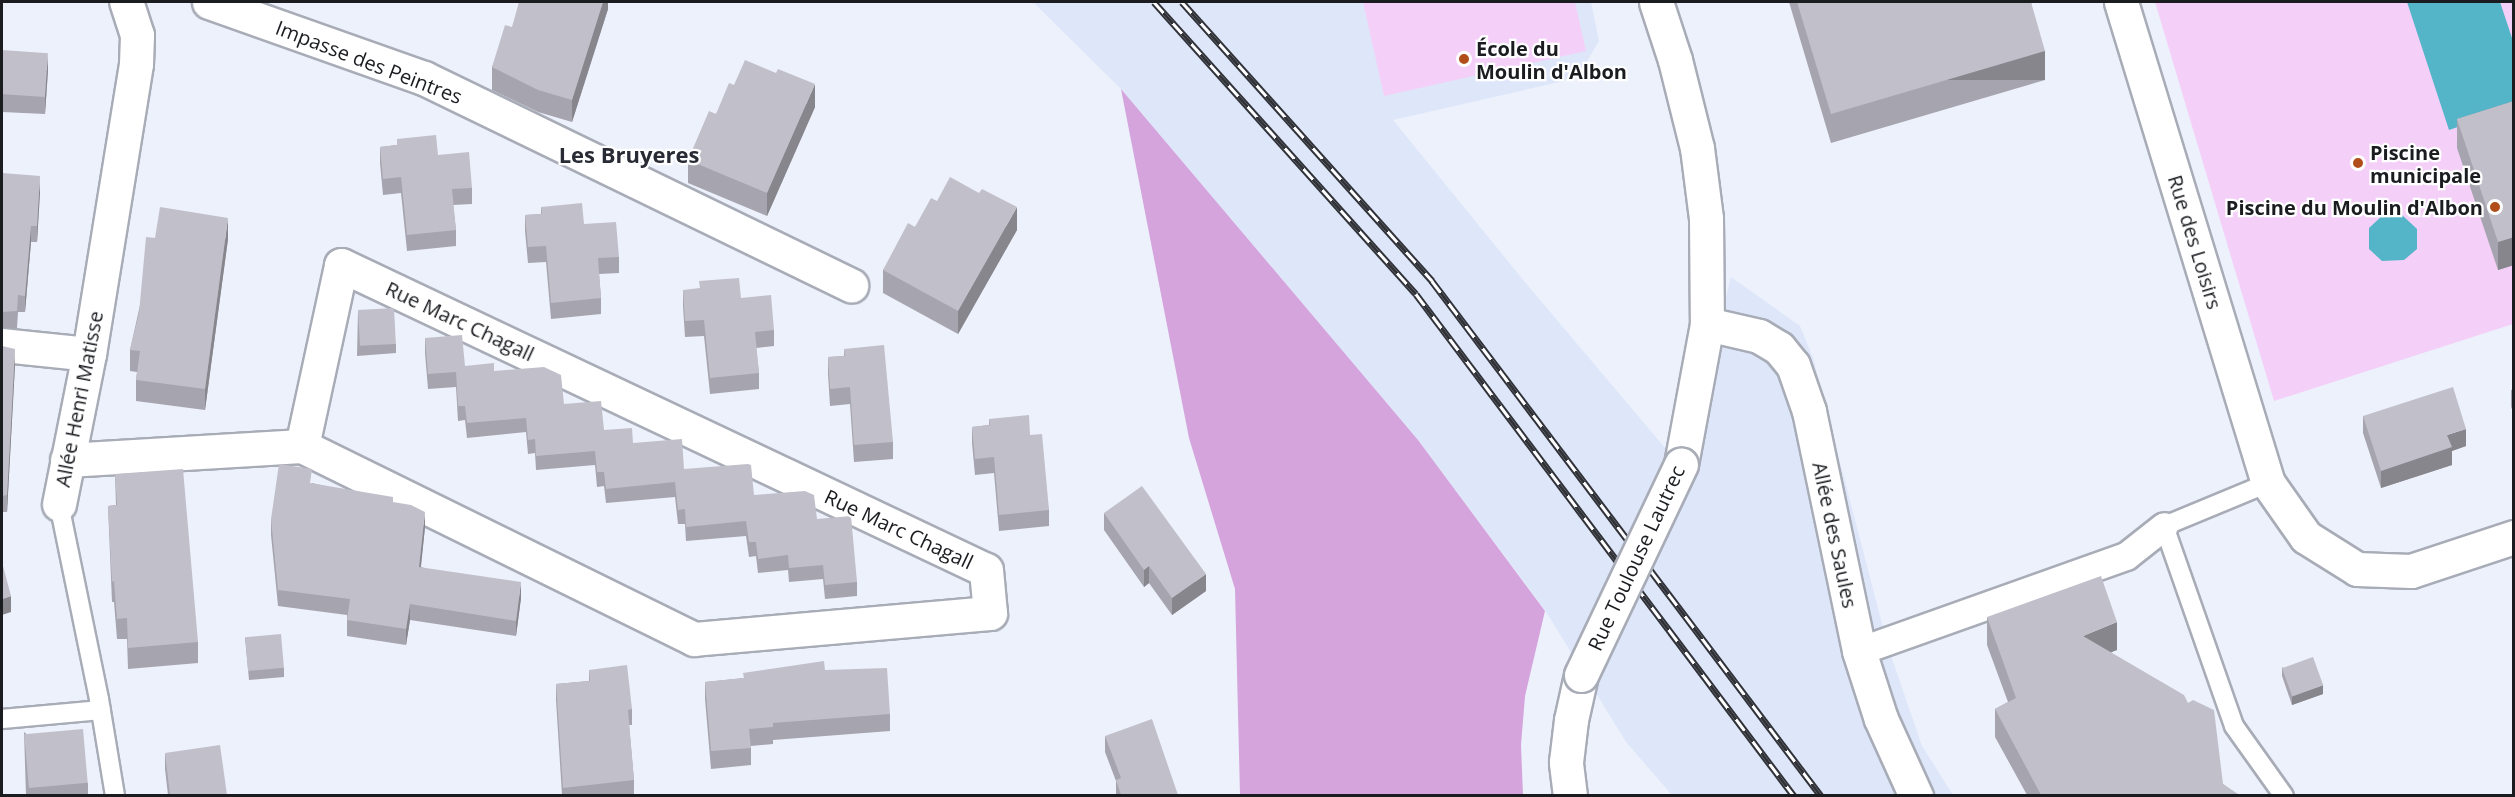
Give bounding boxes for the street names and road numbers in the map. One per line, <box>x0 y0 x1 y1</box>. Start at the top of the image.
street label: Impasse des Peintres <box>272 15 466 109</box>
street label: Rue des Loisirs <box>2163 172 2227 312</box>
street label: Rue Marc Chagall <box>382 276 538 366</box>
street label: Allée Henri Matisse <box>50 309 108 489</box>
street label: Allée des Saules <box>1808 460 1862 610</box>
street label: Rue Toulouse Lautrec <box>1583 462 1689 654</box>
street label: Rue Marc Chagall <box>821 484 977 574</box>

